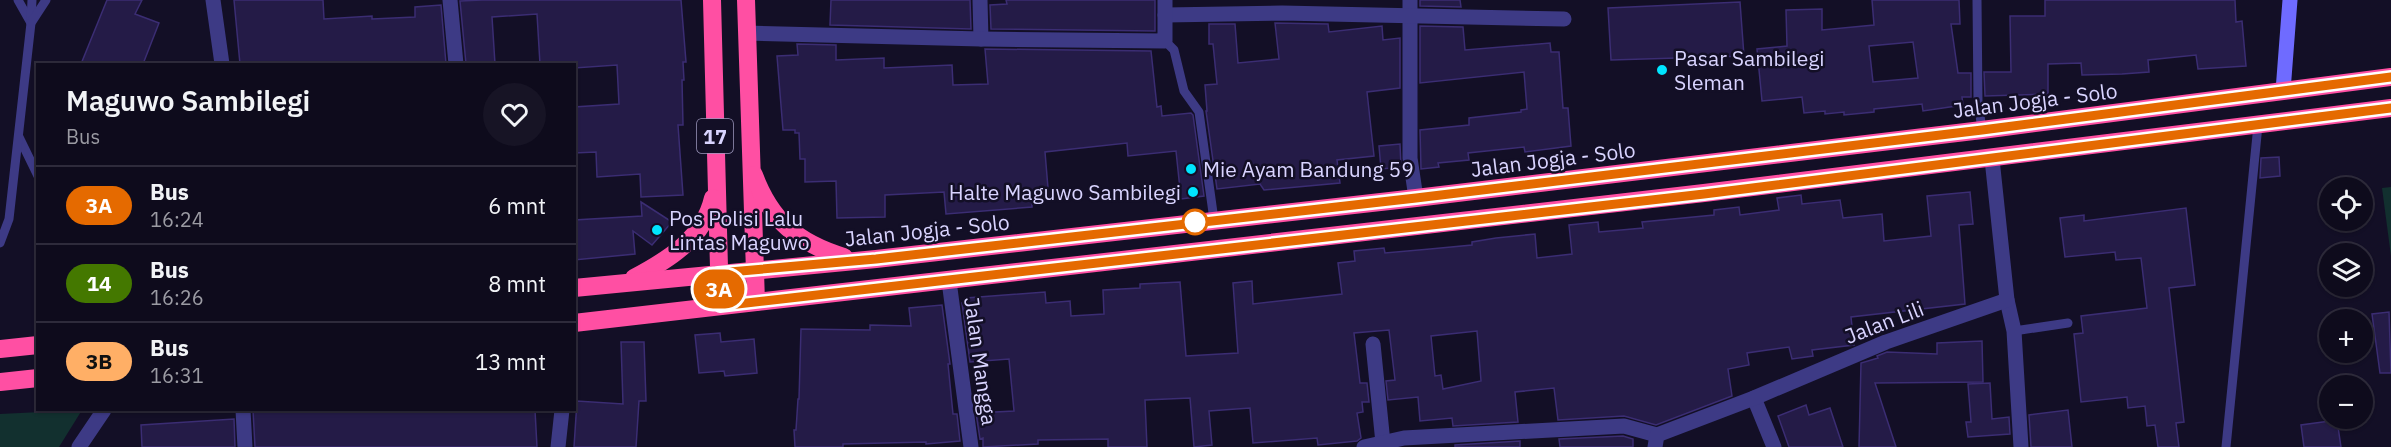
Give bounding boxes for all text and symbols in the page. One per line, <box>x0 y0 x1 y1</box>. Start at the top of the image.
place label: Pasar Sambilegi Sleman <box>1674 44 1825 96</box>
marker: Pasar Sambilegi Sleman <box>1655 63 1669 77</box>
street label: Jalan Jogja - Solo <box>1951 76 2119 124</box>
text: Maguwo Sambilegi <box>66 82 310 119</box>
button: heart <box>483 83 546 146</box>
road number: 17 <box>697 119 733 153</box>
text: Bus <box>66 123 100 150</box>
street label: Jalan Jogja - Solo <box>1469 135 1637 183</box>
place label: Mie Ayam Bandung 59 <box>1203 155 1414 183</box>
marker: Mie Ayam Bandung 59 <box>1184 162 1198 176</box>
text: Bus <box>150 177 189 206</box>
map controls <box>2319 177 2373 429</box>
button: locate <box>2319 177 2373 231</box>
place label: Halte Maguwo Sambilegi <box>949 178 1181 206</box>
marker: Halte Maguwo Sambilegi <box>1186 185 1200 199</box>
text: 3A <box>86 191 113 219</box>
text: 6 mnt <box>488 191 546 220</box>
place label: Pos Polisi Lalu Lintas Maguwo <box>669 204 809 256</box>
text: 16:24 <box>150 206 204 233</box>
street label: Jalan Jogja - Solo <box>843 207 1011 253</box>
unlabelled marker <box>1182 209 1208 235</box>
marker: Pos Polisi Lalu Lintas Maguwo <box>650 223 664 237</box>
button: layers <box>2319 243 2373 297</box>
text: Bus <box>150 255 189 284</box>
text: 14 <box>86 269 112 297</box>
text: 8 mnt <box>488 269 546 298</box>
line badge: 3A <box>692 270 746 308</box>
text: 3A <box>706 275 733 303</box>
text: 16:26 <box>150 284 204 311</box>
street label: Jalan Lili <box>1840 294 1928 350</box>
street label: Jalan Mangga <box>958 295 1004 427</box>
button: + <box>2319 309 2373 363</box>
text: Bus <box>150 333 189 362</box>
text: 3B <box>86 347 112 375</box>
text: 13 mnt <box>475 347 546 376</box>
text: 16:31 <box>150 362 204 389</box>
button: − <box>2319 375 2373 429</box>

